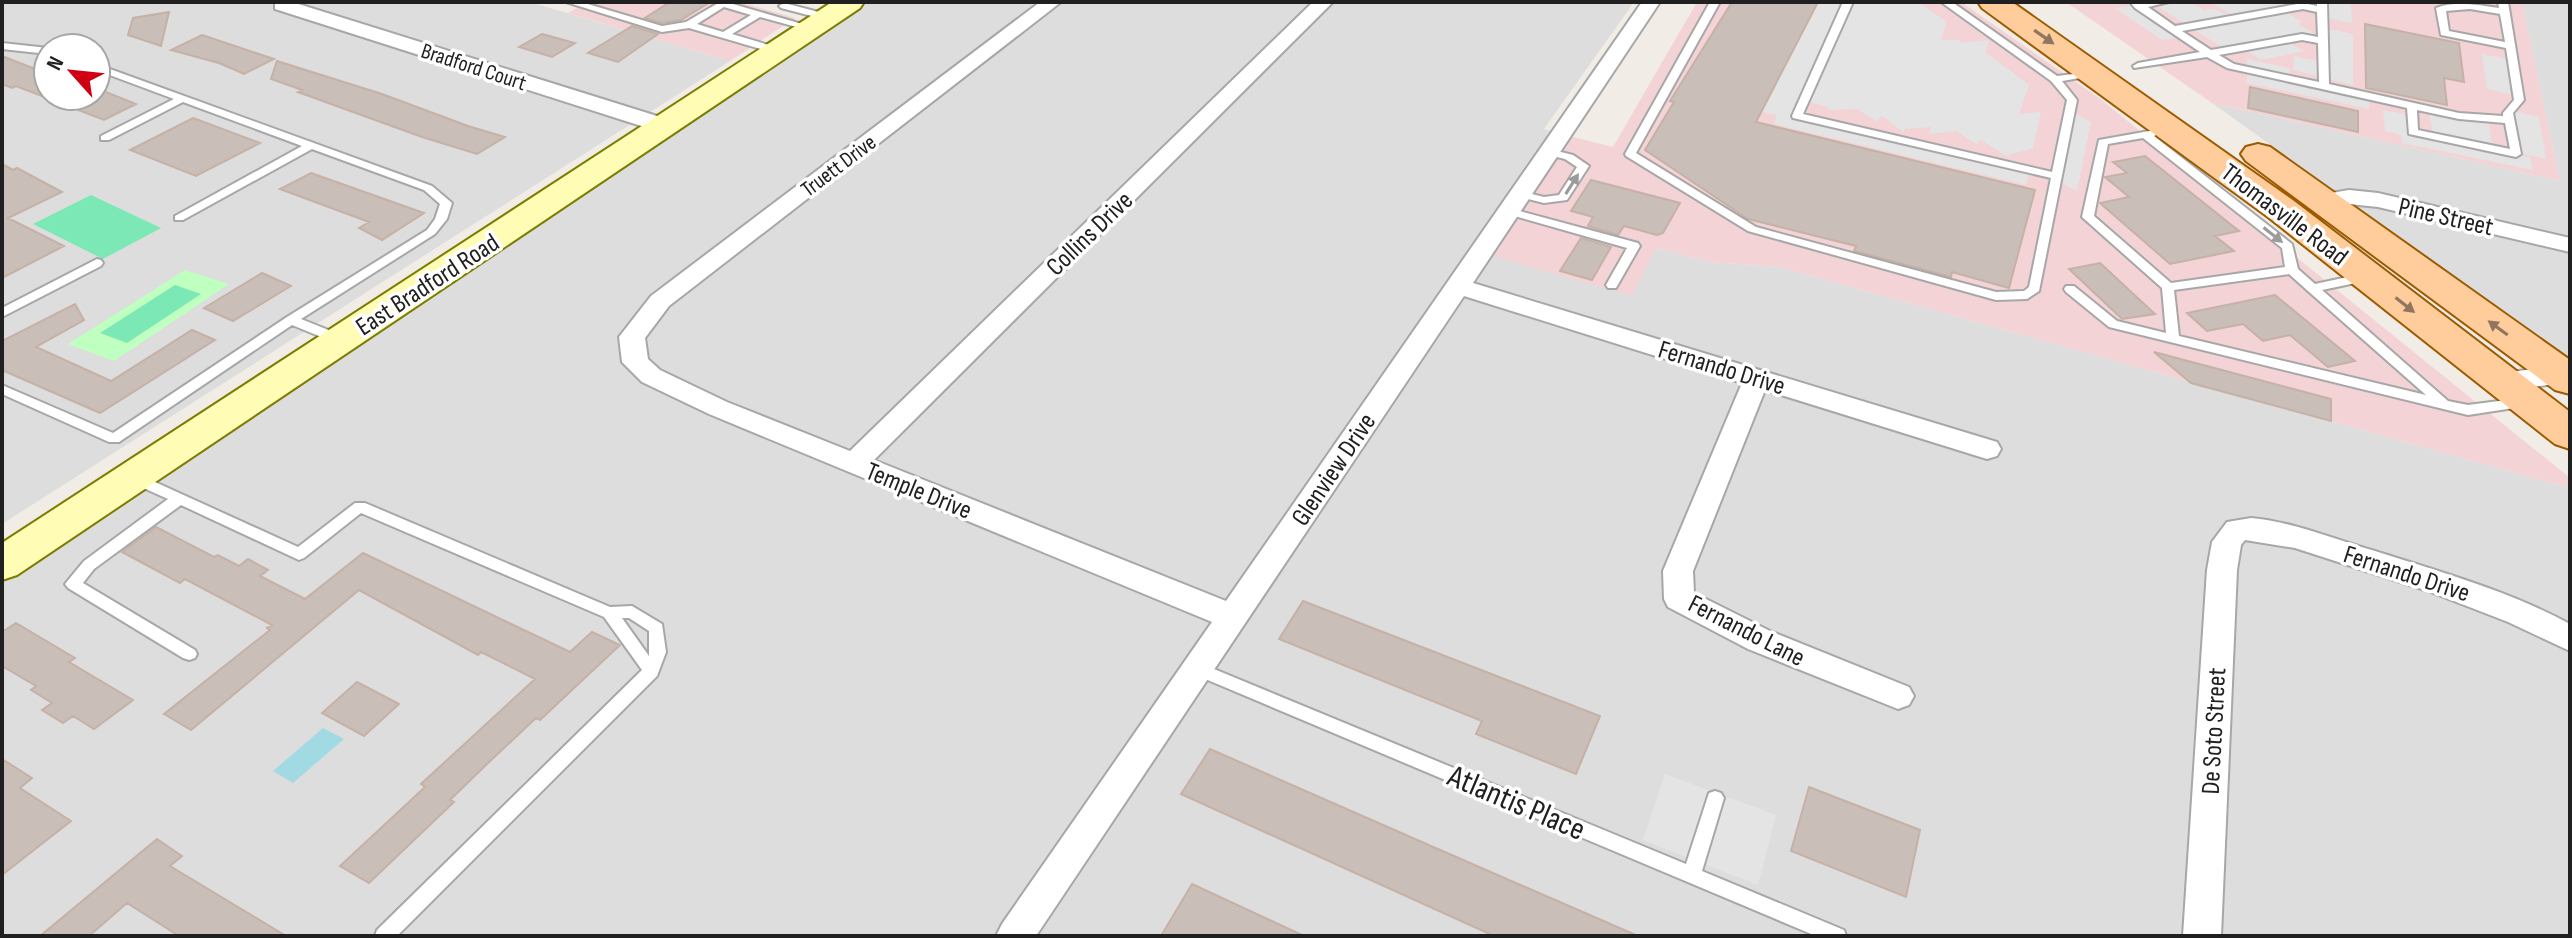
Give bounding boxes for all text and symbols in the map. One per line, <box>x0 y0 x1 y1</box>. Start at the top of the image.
one-way arrow <box>2034 29 2055 44</box>
north arrow <box>32 32 112 112</box>
street label: Bradford Court <box>417 38 530 97</box>
text: N <box>41 52 70 75</box>
street label: Truett Drive <box>796 129 882 203</box>
street label: Thomasville Road <box>2215 157 2354 273</box>
one-way arrow <box>1564 174 1579 195</box>
street label: Collins Drive <box>1040 185 1140 283</box>
street label: Pine Street <box>2395 192 2496 243</box>
one-way arrow <box>2263 227 2283 243</box>
street label: East Bradford Road <box>350 228 505 343</box>
one-way arrow <box>2395 297 2415 313</box>
one-way arrow <box>2487 320 2509 336</box>
street label: Fernando Drive <box>1654 334 1789 402</box>
street label: Glenview Drive <box>1285 408 1383 532</box>
street label: Temple Drive <box>861 456 976 527</box>
street label: Fernando Drive <box>2340 539 2474 609</box>
street label: Fernando Lane <box>1683 589 1810 674</box>
street label: De Soto Street <box>2196 667 2233 795</box>
street label: Atlantis Place <box>1441 757 1591 850</box>

